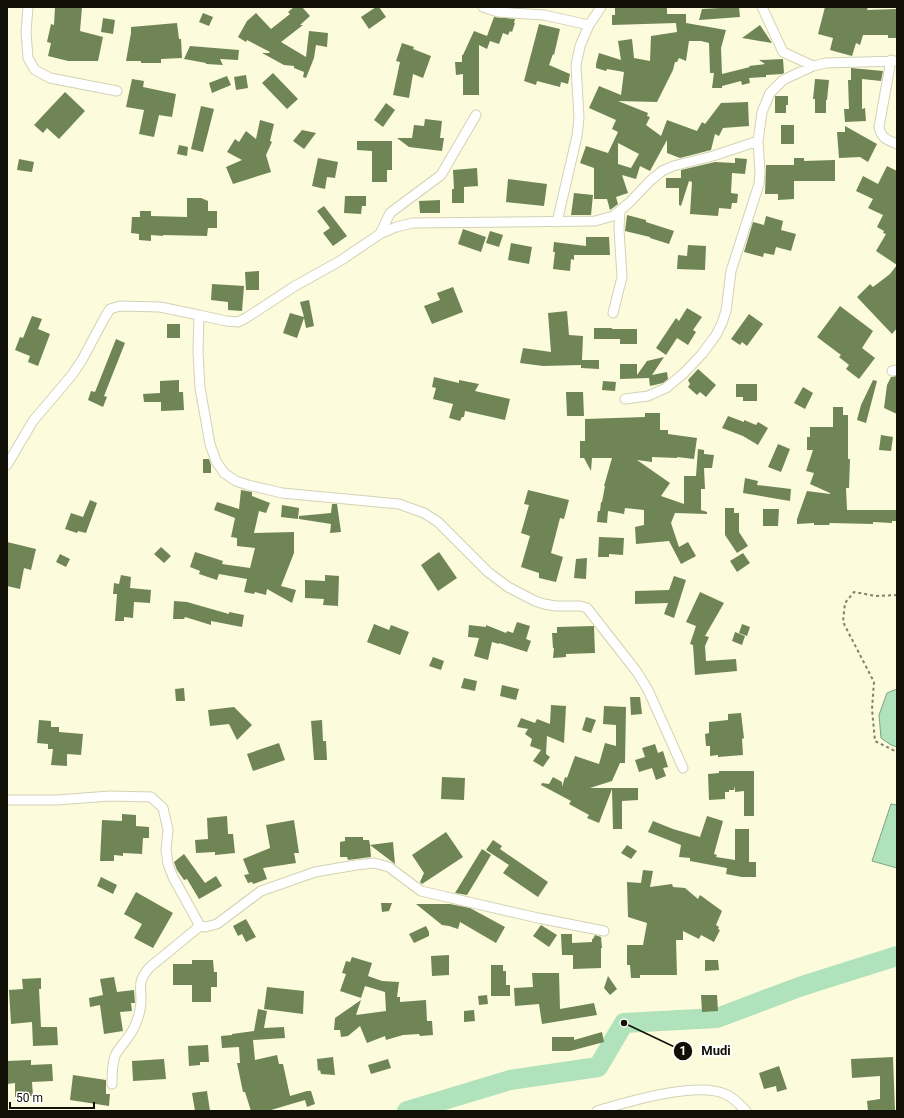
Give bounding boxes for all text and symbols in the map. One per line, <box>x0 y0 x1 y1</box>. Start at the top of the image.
callout: Mudi <box>673 1038 738 1063</box>
text: Mudi <box>701 1043 731 1058</box>
text: 1 <box>680 1044 686 1058</box>
scale bar <box>10 1084 94 1110</box>
text: 50 m <box>16 1091 43 1105</box>

